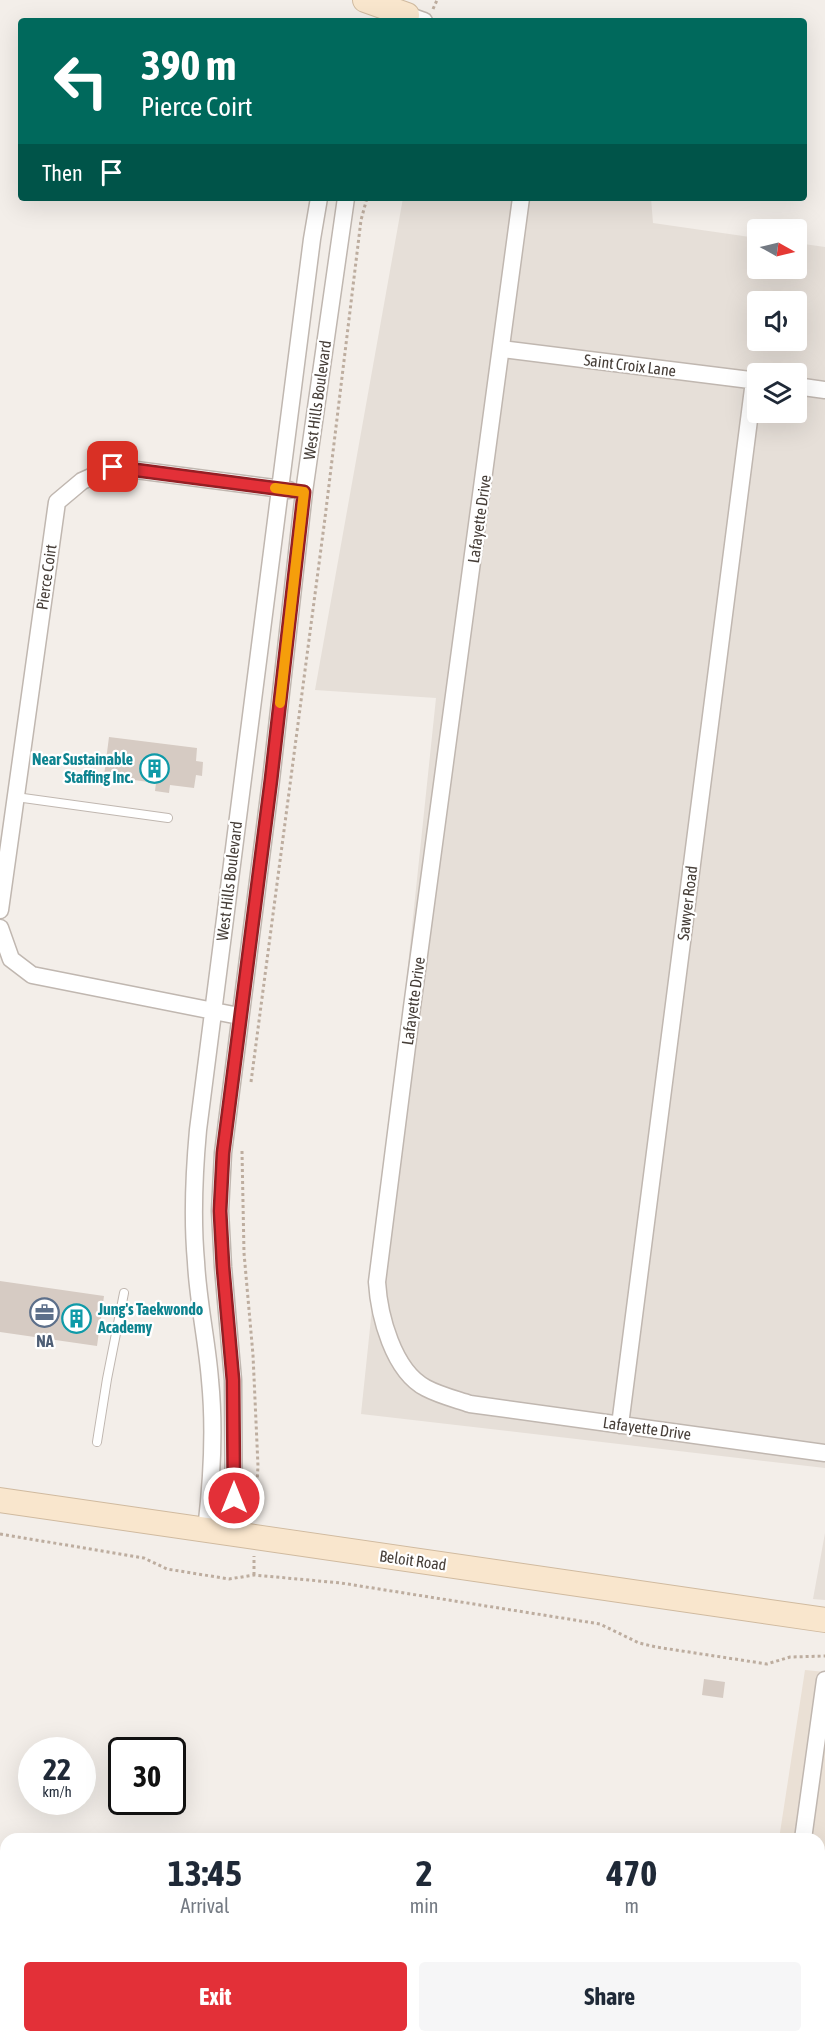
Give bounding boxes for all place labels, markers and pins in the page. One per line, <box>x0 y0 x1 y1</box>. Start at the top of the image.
pin <box>87 441 138 492</box>
place label: Near Sustainable Staffing Inc. <box>32 750 133 786</box>
building icon: Near Sustainable Staffing Inc. <box>138 752 170 784</box>
office icon: NA <box>29 1297 61 1329</box>
place label: Jung's Taekwondo Academy <box>97 1300 204 1336</box>
building icon: Jung's Taekwondo Academy <box>61 1302 93 1334</box>
place label: NA <box>36 1332 54 1350</box>

